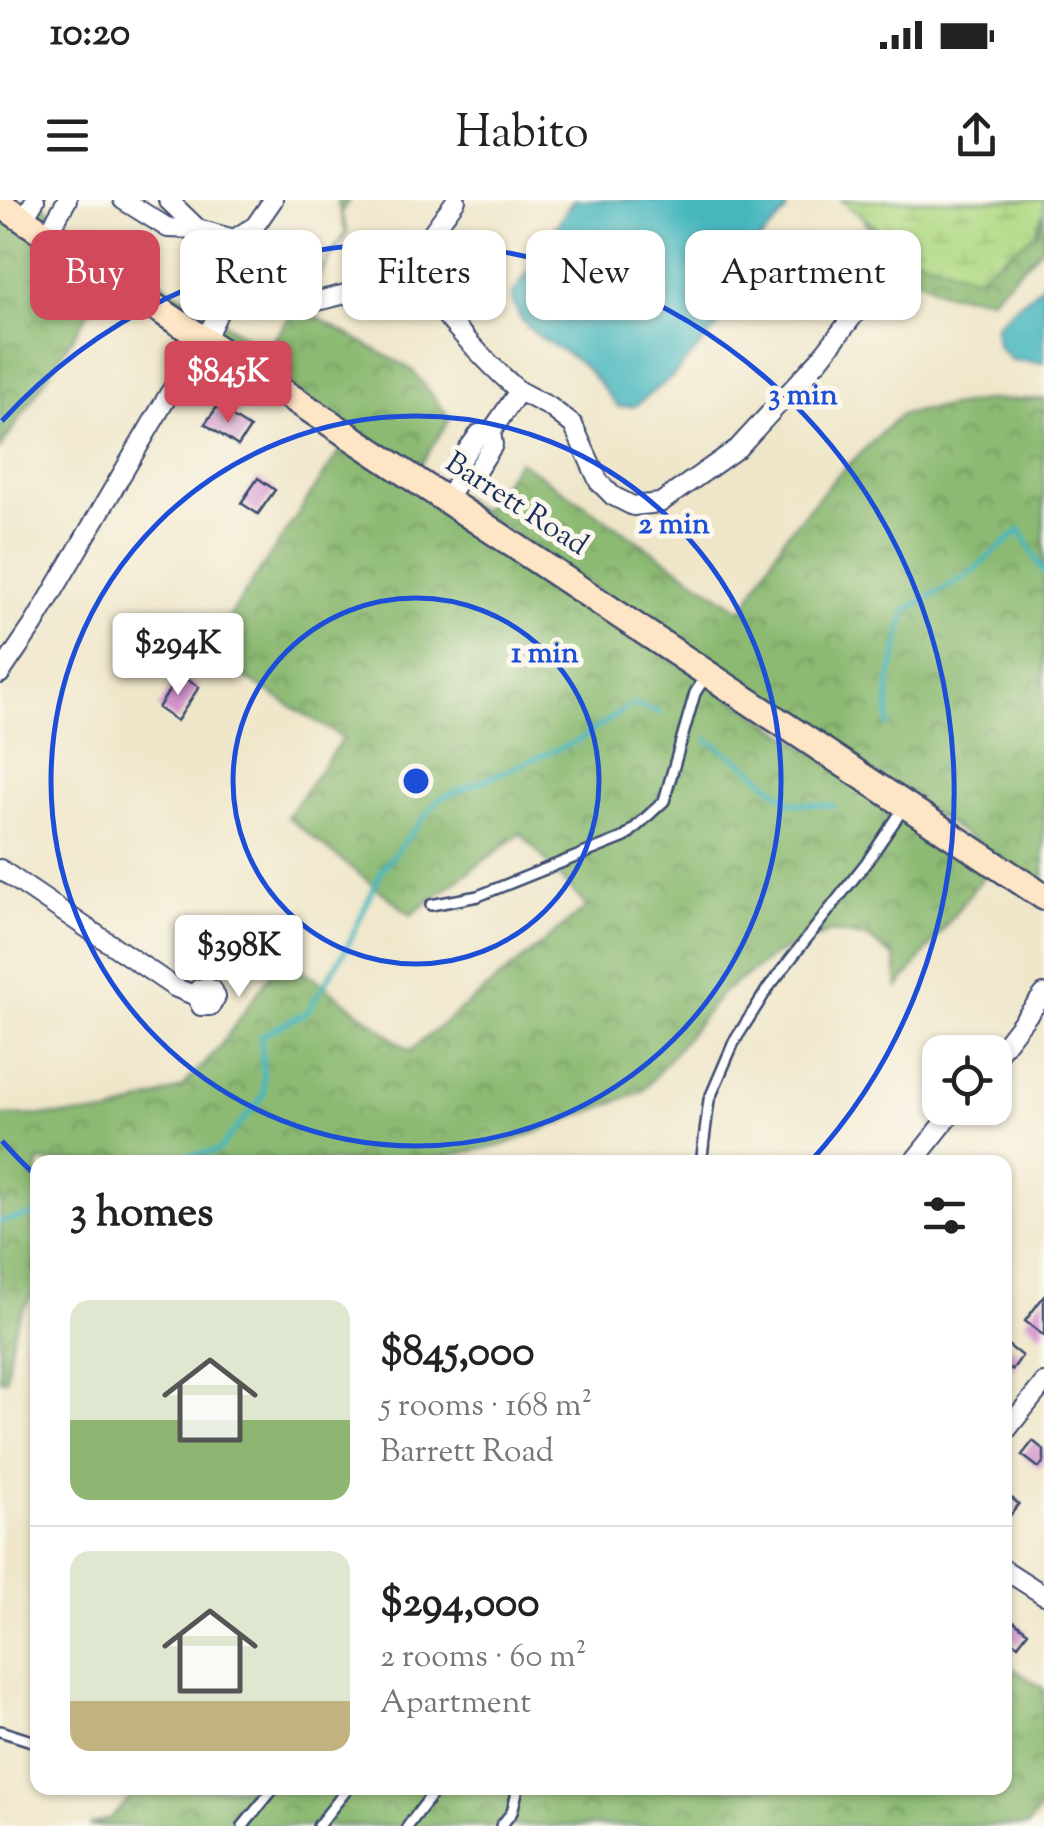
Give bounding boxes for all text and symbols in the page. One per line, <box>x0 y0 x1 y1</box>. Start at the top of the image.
text: 10:20 <box>50 8 130 62</box>
text: Habito <box>455 103 589 168</box>
icon: menu <box>40 108 95 163</box>
icon: share <box>949 108 1004 163</box>
chip: Buy <box>30 230 160 320</box>
chip: Rent <box>180 230 322 320</box>
chip: Filters <box>342 230 506 320</box>
chip: New <box>526 230 665 320</box>
chip: Apartment <box>685 230 921 320</box>
pin: $845K <box>158 341 298 426</box>
text: $845K <box>187 350 269 396</box>
text: 3 min <box>768 375 838 418</box>
street label: Barrett Road <box>436 443 596 567</box>
text: 2 min <box>638 504 710 547</box>
pin: $294K <box>108 613 248 698</box>
text: $294K <box>135 622 221 668</box>
text: 1 min <box>511 633 579 676</box>
centre of rings <box>398 763 434 799</box>
pin: $398K <box>169 915 309 1000</box>
text: $398K <box>197 924 281 970</box>
map controls <box>922 1035 1012 1125</box>
button: locate <box>922 1035 1012 1125</box>
text: 3 homes <box>70 1185 214 1245</box>
icon: filters <box>917 1188 972 1243</box>
text: $845,000 <box>380 1324 534 1384</box>
icon: home <box>150 1340 270 1460</box>
text: 5 rooms · 168 m² <box>380 1384 592 1430</box>
text: Barrett Road <box>380 1430 554 1476</box>
text: $294,000 <box>380 1575 540 1635</box>
icon: home <box>150 1591 270 1711</box>
text: 2 rooms · 60 m² <box>380 1635 586 1681</box>
text: Apartment <box>380 1681 531 1727</box>

